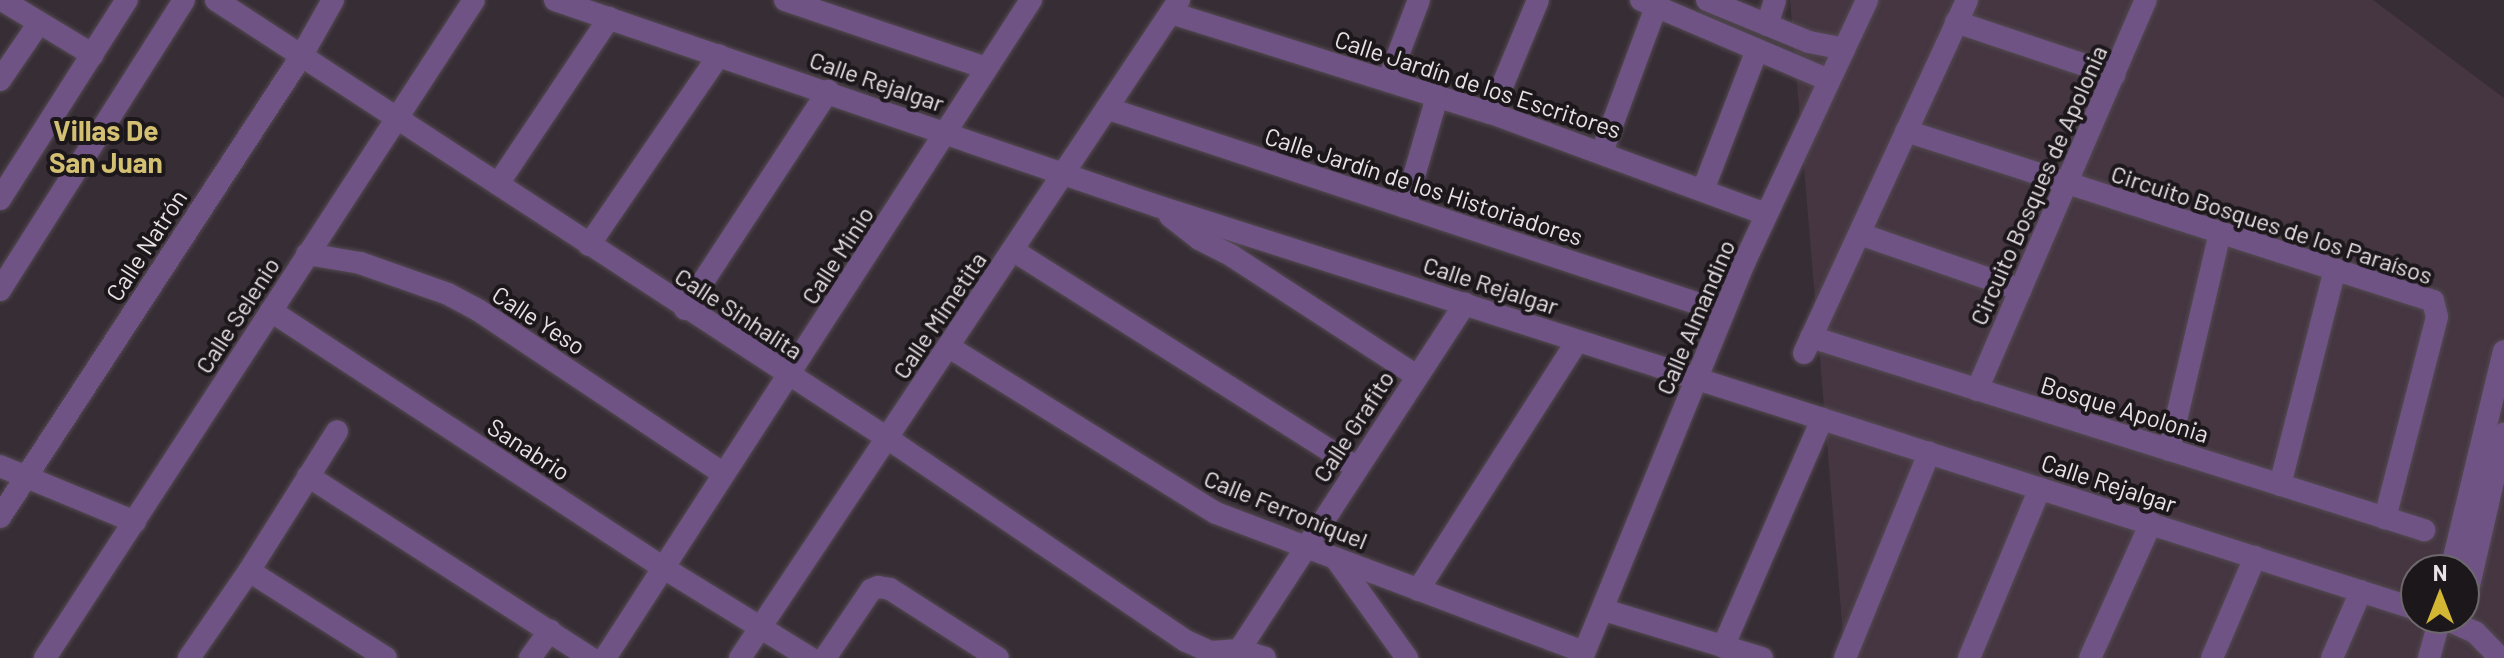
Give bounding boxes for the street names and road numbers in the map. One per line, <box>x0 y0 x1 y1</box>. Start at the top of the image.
street label: Calle Jardín de los Escritores <box>1331 24 1625 144</box>
street label: Circuito Bosques de Apolonia <box>1963 41 2113 329</box>
street label: Calle Rejalgar <box>806 45 948 117</box>
street label: Calle Jardín de los Historiadores <box>1261 121 1587 251</box>
street label: Circuito Bosques de los Paraísos <box>2108 158 2436 290</box>
street label: Calle Natrón <box>99 184 193 306</box>
street label: Calle Minio <box>795 201 879 309</box>
street label: Calle Almandino <box>1649 235 1741 399</box>
street label: Calle Mimetita <box>886 246 992 384</box>
street label: Calle Rejalgar <box>1420 250 1562 320</box>
street label: Calle Selenio <box>189 252 285 378</box>
street label: Calle Sinhalita <box>670 261 808 365</box>
street label: Calle Yeso <box>487 279 591 361</box>
street label: Calle Grafito <box>1306 365 1400 487</box>
street label: Bosque Apolonia <box>2038 370 2212 448</box>
street label: Sanabrio <box>482 412 576 486</box>
street label: Calle Rejalgar <box>2038 448 2180 518</box>
street label: Calle Ferroníquel <box>1200 463 1372 555</box>

